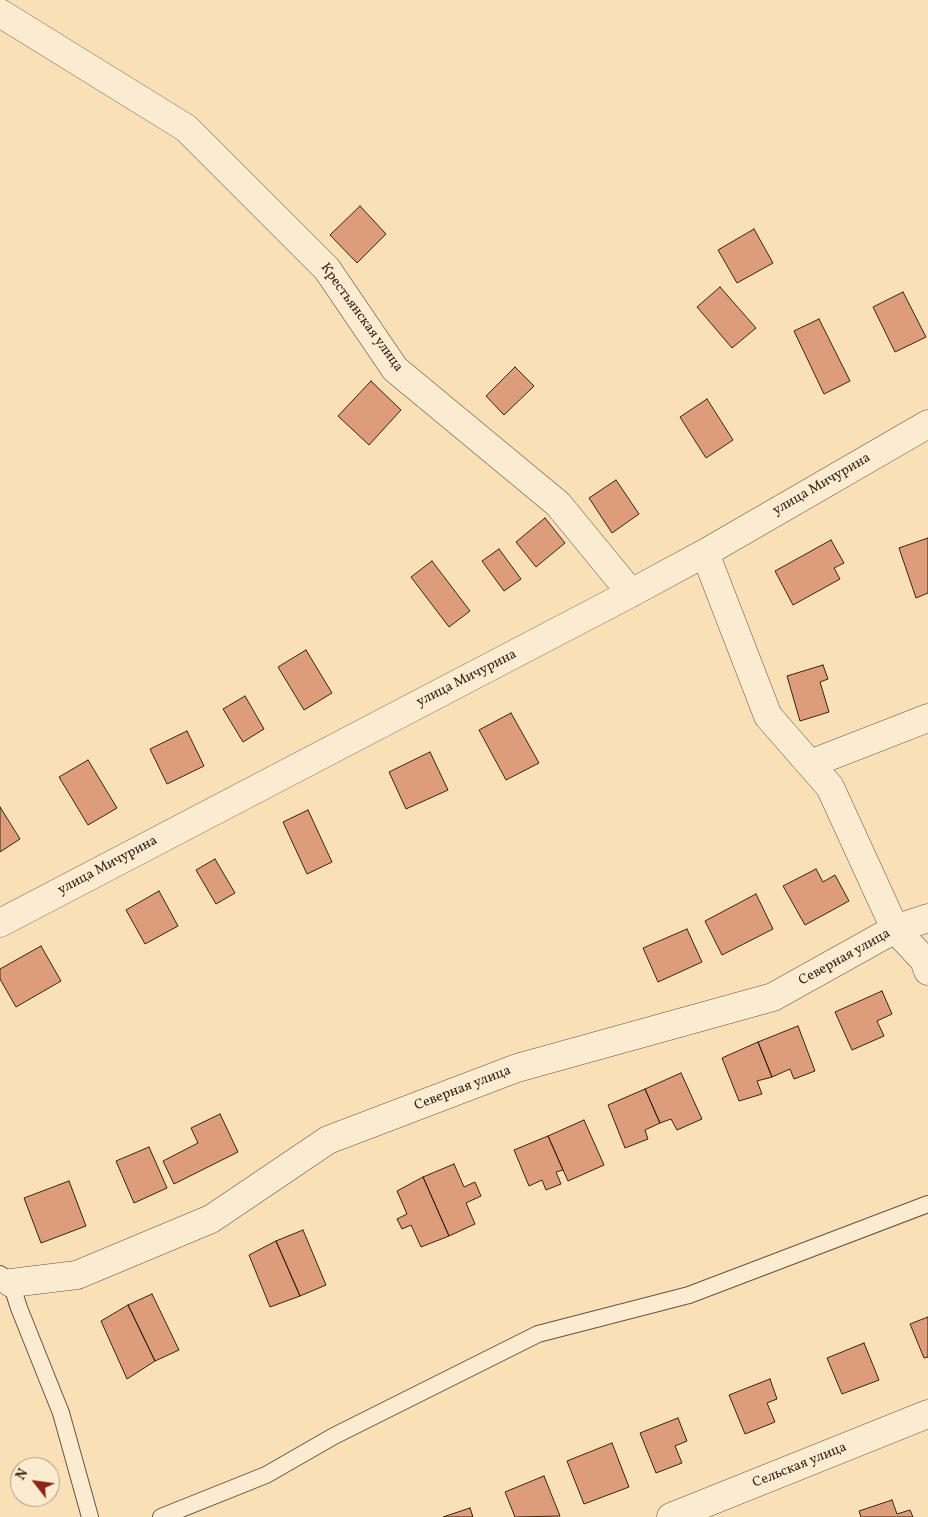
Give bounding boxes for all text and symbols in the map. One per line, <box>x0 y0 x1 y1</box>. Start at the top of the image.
street label: Крестьянская улица <box>316 260 406 376</box>
street label: улица Мичурина <box>770 450 874 520</box>
street label: улица Мичурина <box>414 646 520 712</box>
street label: улица Мичурина <box>55 833 161 899</box>
street label: Северная улица <box>796 926 894 990</box>
street label: Северная улица <box>412 1063 514 1115</box>
street label: Сельская улица <box>751 1439 849 1493</box>
north arrow <box>10 1457 60 1507</box>
text: N <box>12 1466 33 1484</box>

